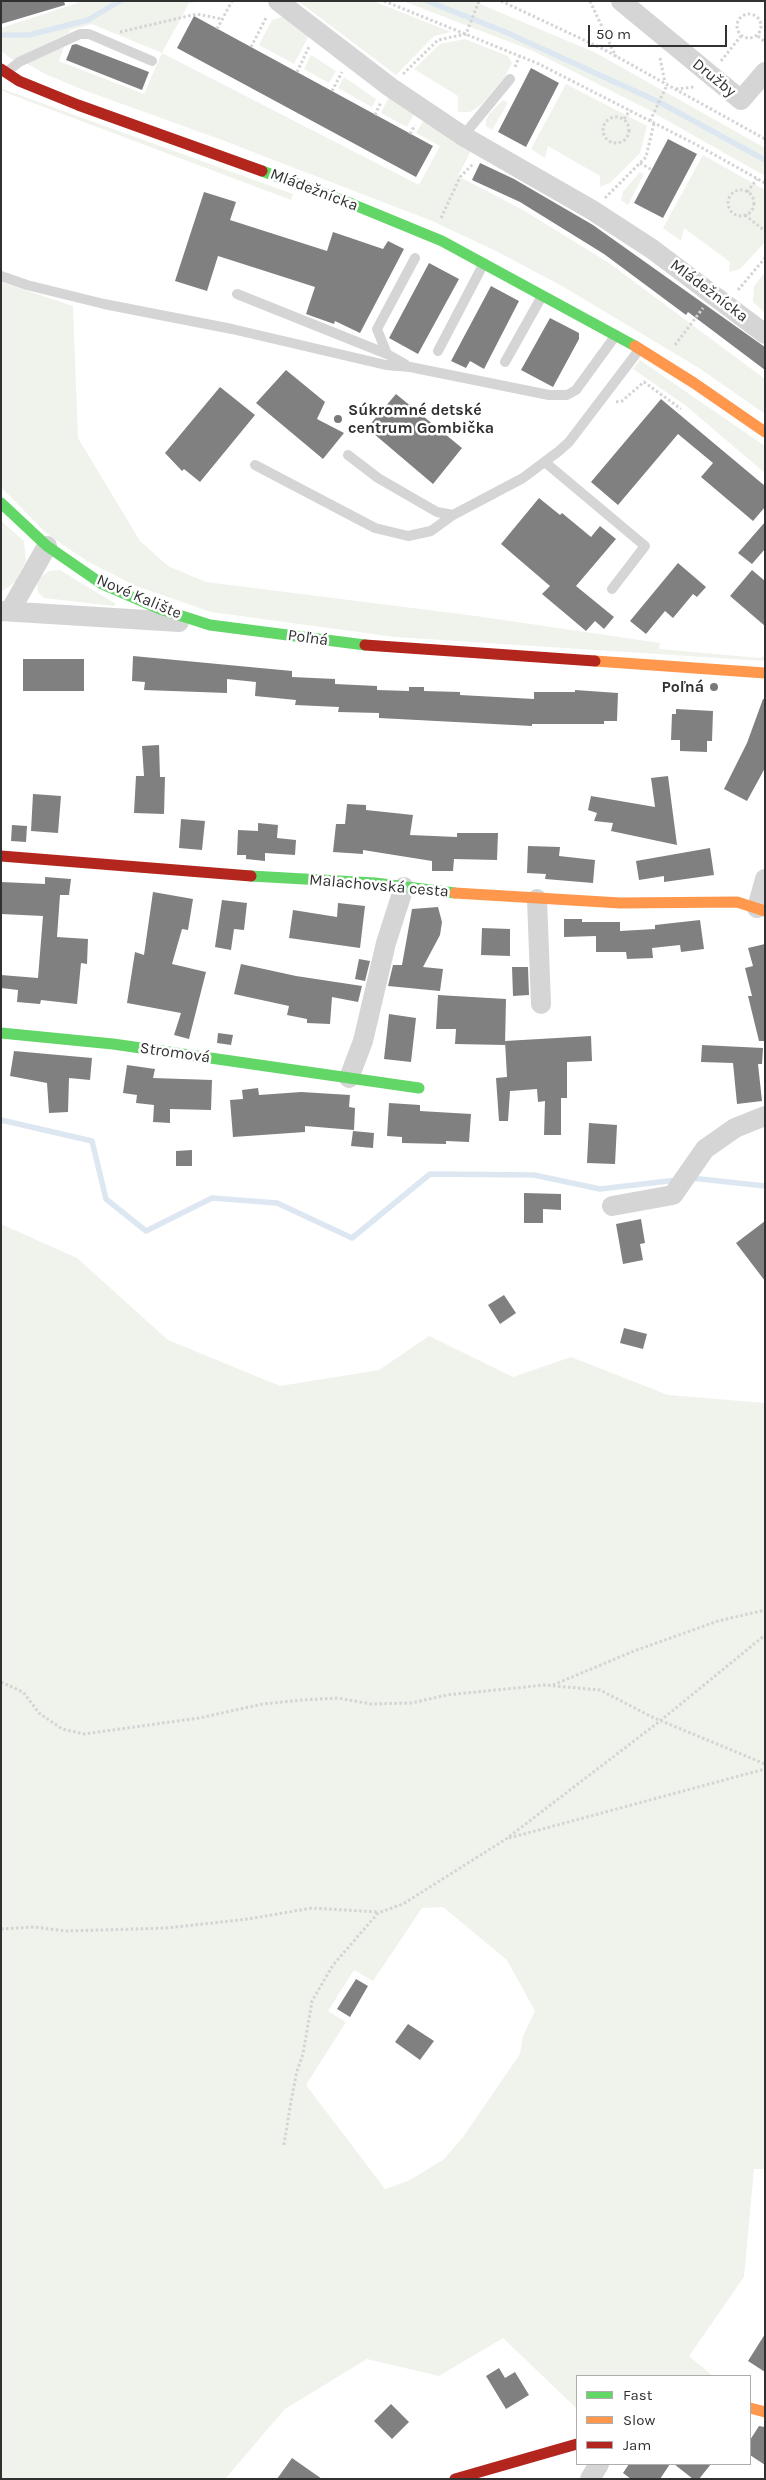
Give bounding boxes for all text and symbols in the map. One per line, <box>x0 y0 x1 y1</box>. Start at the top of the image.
scale bar <box>591 15 730 47</box>
text: 50 m <box>596 25 631 43</box>
street label: Družby <box>688 55 740 101</box>
street label: Mládežnícka <box>267 164 361 216</box>
street label: Mládežnícka <box>666 255 752 327</box>
place label: Súkromné detské centrum Gombička <box>348 400 494 438</box>
marker: Súkromné detské centrum Gombička <box>332 413 344 425</box>
street label: Nové Kalište <box>94 571 184 623</box>
street label: Poľná <box>287 626 329 650</box>
place label: Poľná <box>661 677 704 697</box>
marker: Poľná <box>708 681 720 693</box>
street label: Malachovská cesta <box>308 870 450 902</box>
street label: Stromová <box>139 1039 211 1067</box>
legend <box>576 2375 751 2465</box>
text: Fast <box>623 2386 652 2404</box>
text: Slow <box>623 2411 655 2429</box>
text: Jam <box>623 2436 651 2454</box>

